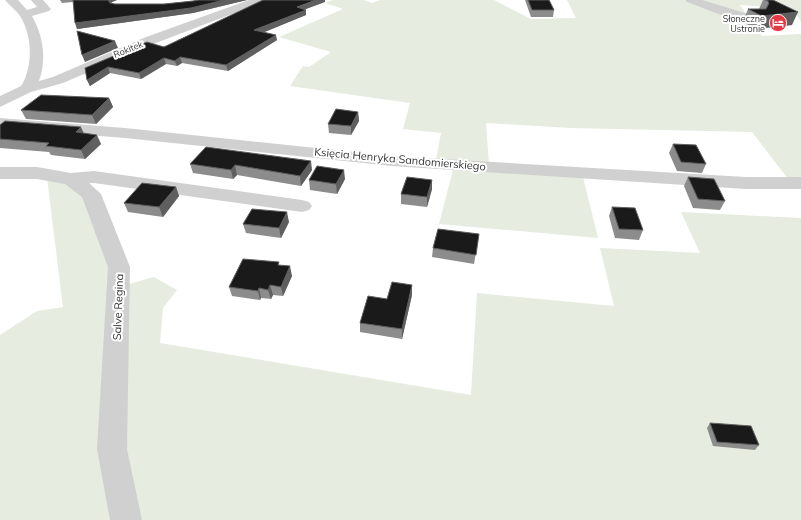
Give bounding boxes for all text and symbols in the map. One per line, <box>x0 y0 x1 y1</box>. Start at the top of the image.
place label: Słoneczne Ustronie <box>723 13 765 34</box>
hotel icon: Słoneczne Ustronie <box>768 13 788 33</box>
street label: Rokitek <box>112 38 145 60</box>
street label: Księcia Henryka Sandomierskiego <box>314 145 486 173</box>
street label: Salve Regina <box>110 274 126 340</box>

